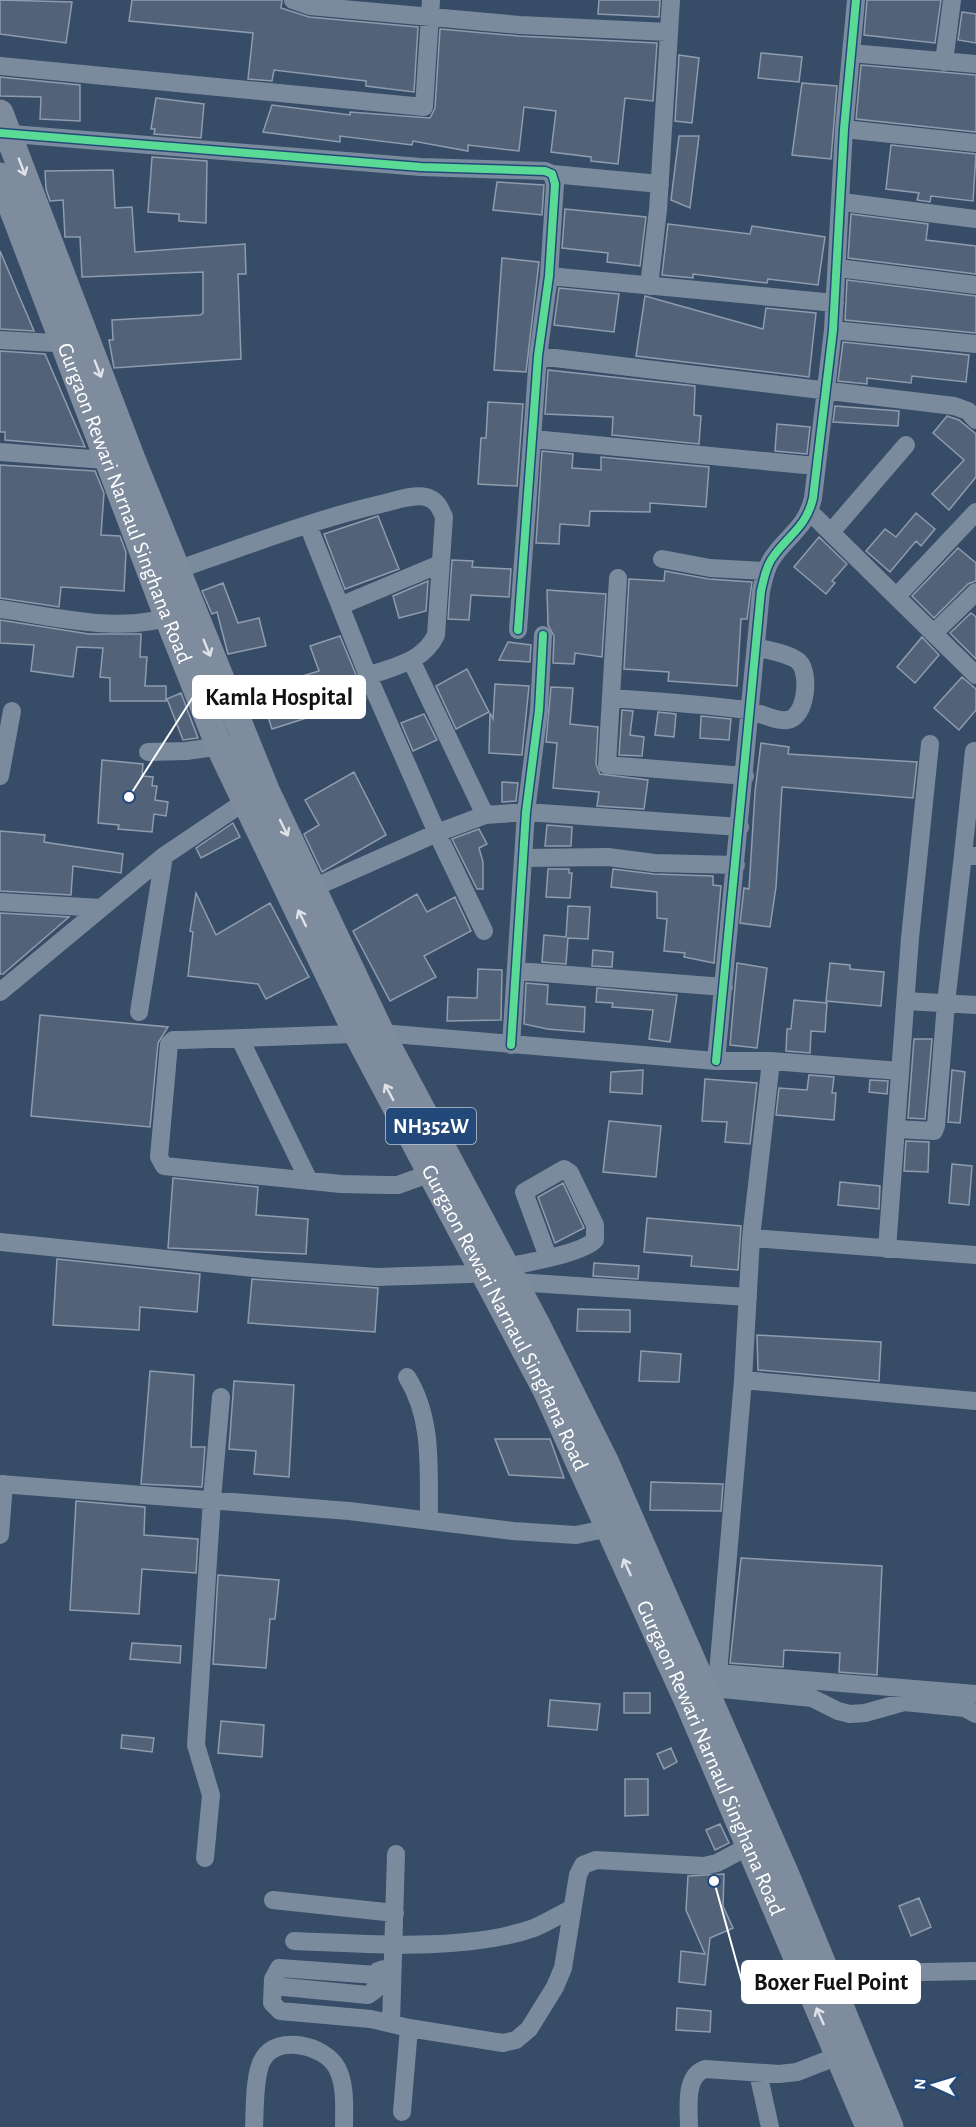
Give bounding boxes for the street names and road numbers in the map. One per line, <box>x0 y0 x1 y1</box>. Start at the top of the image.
street label: Gurgaon Rewari Narnaul Singhana Road <box>54 340 196 666</box>
road number: NH352W <box>386 1108 476 1144</box>
street label: Gurgaon Rewari Narnaul Singhana Road <box>417 1161 592 1474</box>
street label: Gurgaon Rewari Narnaul Singhana Road <box>632 1597 788 1918</box>

